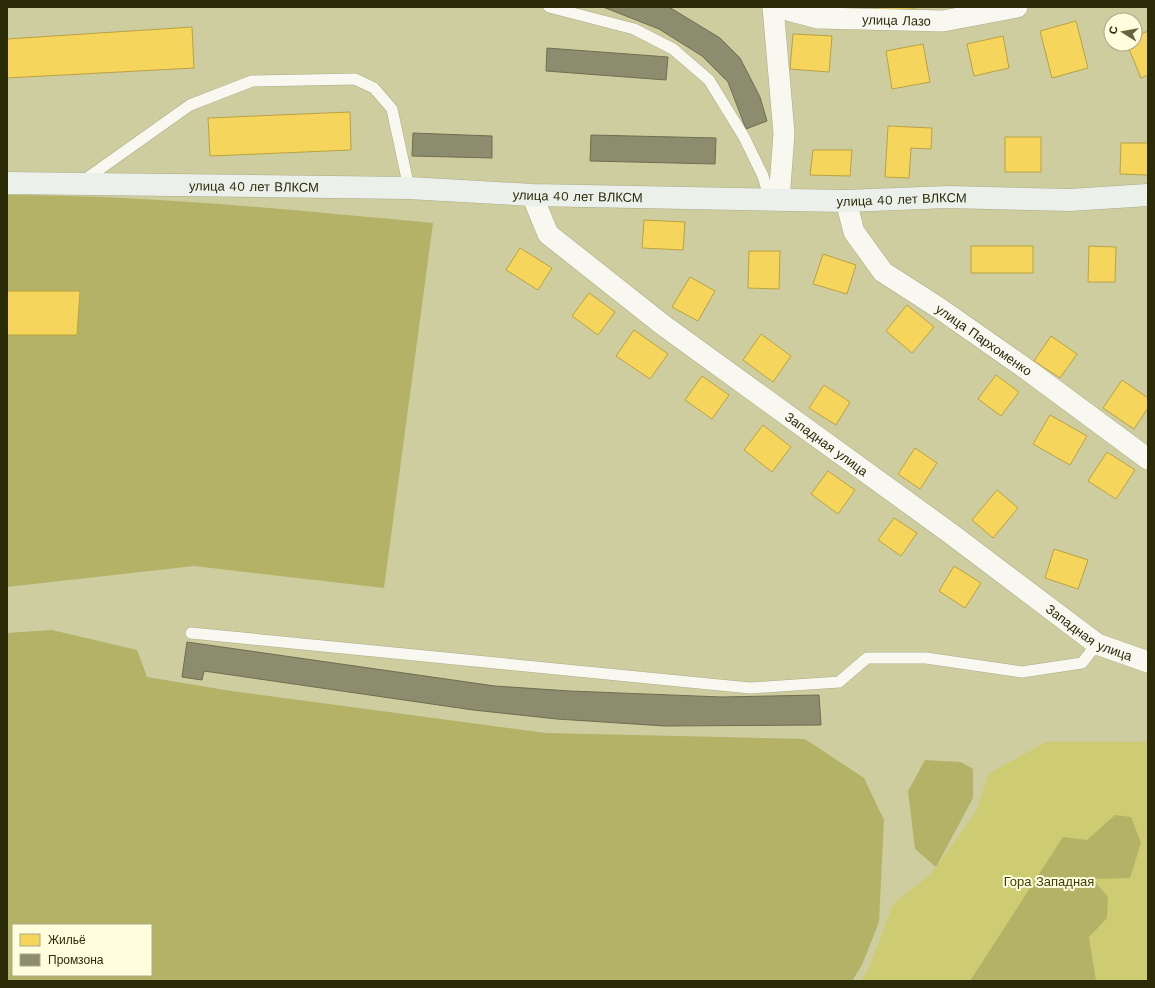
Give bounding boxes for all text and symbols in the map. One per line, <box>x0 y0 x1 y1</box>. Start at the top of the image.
street label: улица Лазо <box>862 12 931 29</box>
north arrow <box>1103 12 1143 52</box>
text: С <box>1107 25 1121 35</box>
street label: улица 40 лет ВЛКСМ <box>189 178 319 195</box>
street label: улица 40 лет ВЛКСМ <box>512 187 643 205</box>
street label: улица 40 лет ВЛКСМ <box>837 190 967 209</box>
street label: улица Пархоменко <box>933 301 1035 379</box>
street label: Западная улица <box>782 409 871 480</box>
street label: Западная улица <box>1043 601 1135 664</box>
park label: Гора Западная <box>1004 874 1094 889</box>
legend <box>12 924 152 976</box>
text: Жильё <box>48 933 86 947</box>
text: Промзона <box>48 953 104 967</box>

